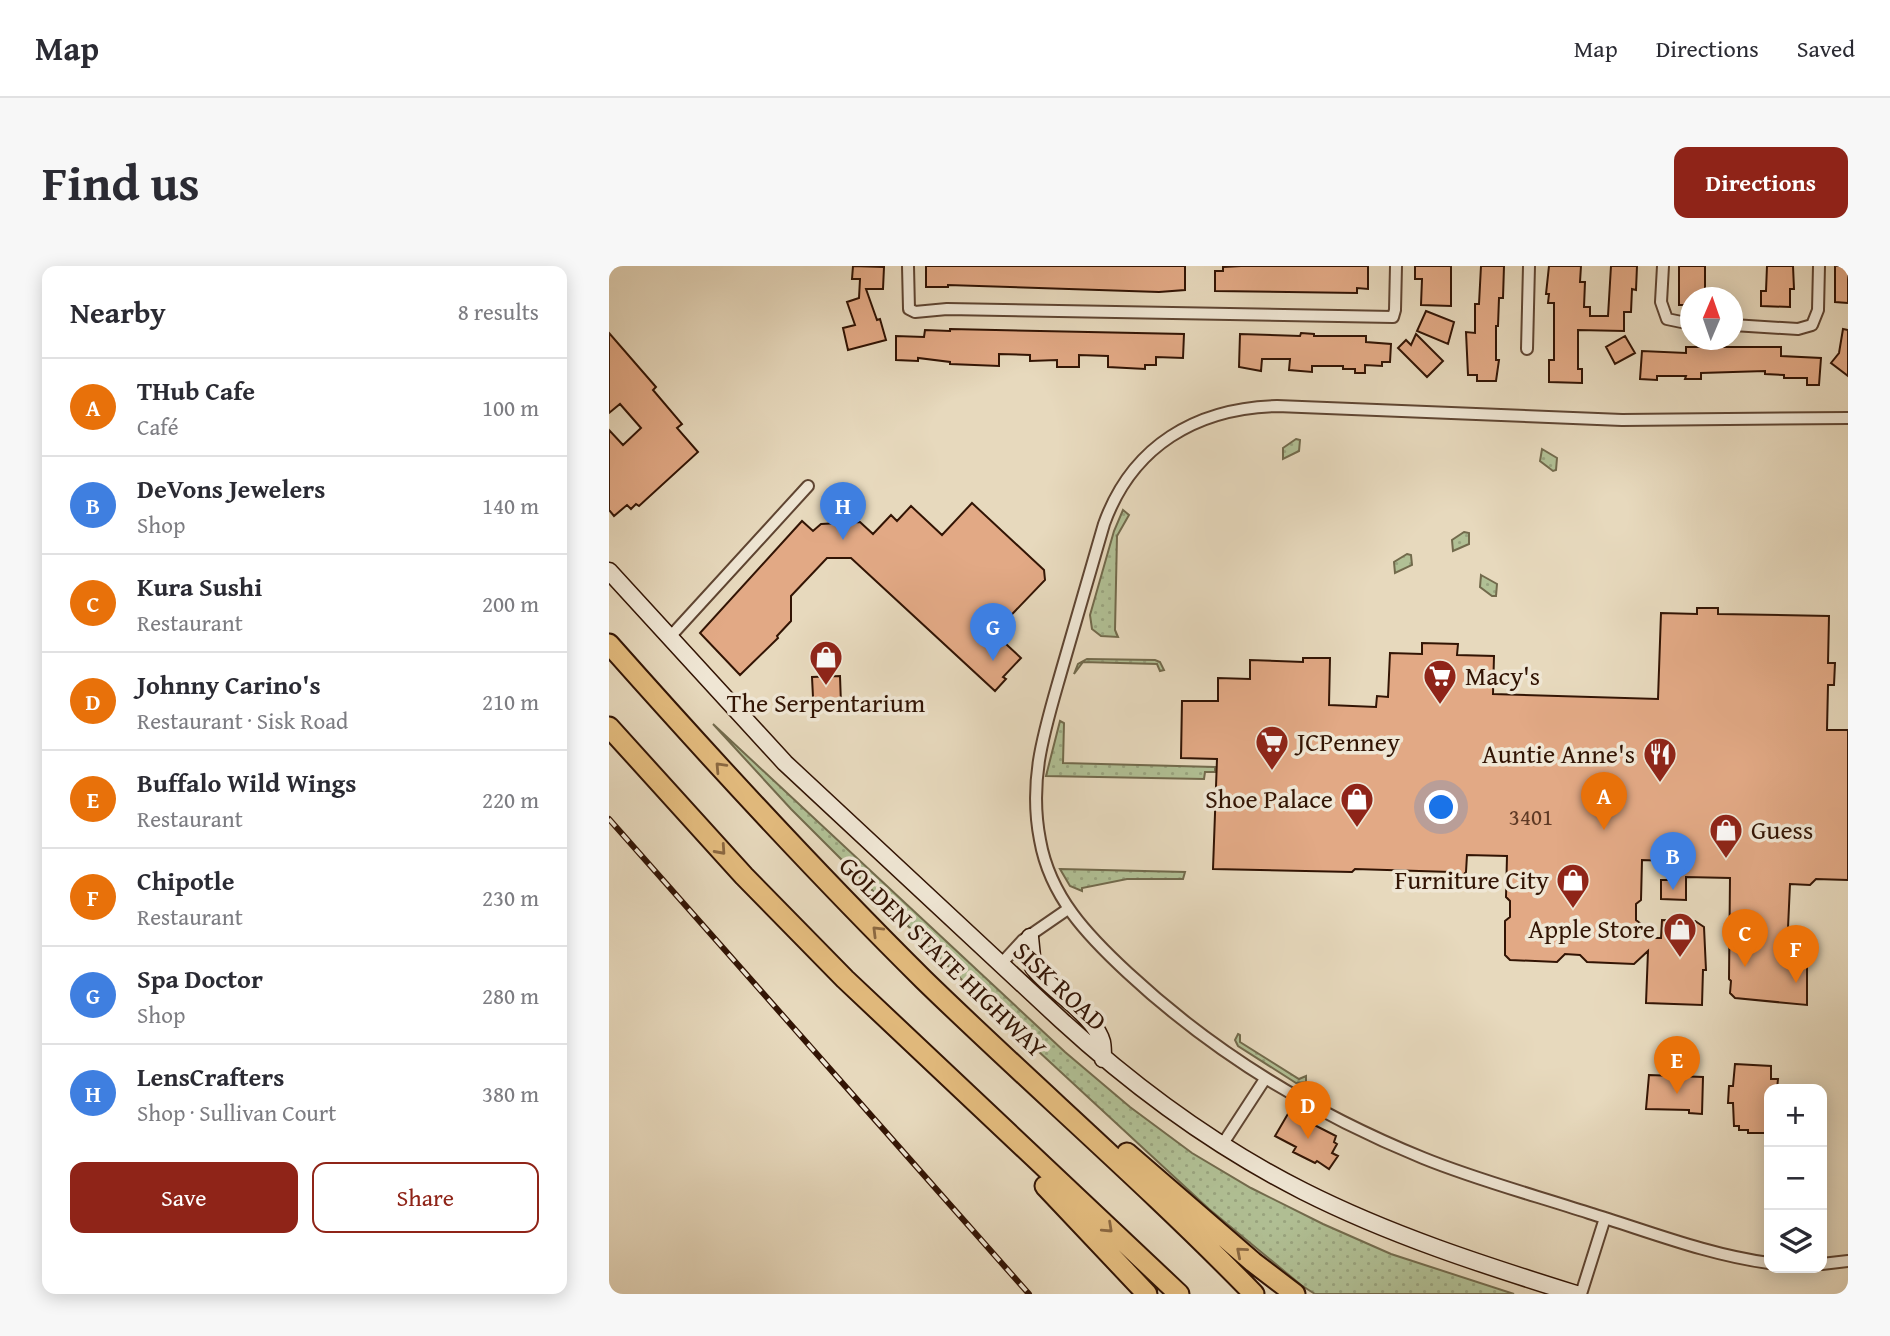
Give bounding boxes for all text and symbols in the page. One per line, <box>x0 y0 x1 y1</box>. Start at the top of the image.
text: Map <box>35 24 99 72</box>
text: Map <box>1574 31 1618 66</box>
text: Directions <box>1656 31 1759 66</box>
text: Saved <box>1797 31 1855 66</box>
text: Find us <box>42 146 200 218</box>
button: Directions <box>1674 147 1848 218</box>
north arrow <box>1680 287 1743 350</box>
text: Nearby <box>70 290 166 334</box>
text: 8 results <box>458 295 539 328</box>
text: THub Cafe <box>137 371 255 410</box>
text: A <box>86 391 100 424</box>
text: 100 m <box>482 391 539 424</box>
text: Café <box>137 410 179 443</box>
text: DeVons Jewelers <box>137 469 325 508</box>
pin: H <box>820 482 866 540</box>
text: B <box>86 489 100 522</box>
text: 140 m <box>482 489 539 522</box>
text: Shop <box>137 508 185 541</box>
text: Kura Sushi <box>137 567 262 606</box>
text: C <box>86 587 100 620</box>
text: 200 m <box>482 587 539 620</box>
pin: G <box>970 603 1016 661</box>
text: Restaurant <box>137 606 243 639</box>
shop icon: The Serpentarium <box>807 638 845 687</box>
place label: Macy's <box>1465 656 1540 695</box>
supermarket icon: Macy's <box>1421 657 1459 706</box>
text: Johnny Carino's <box>137 665 321 704</box>
place label: The Serpentarium <box>727 683 925 722</box>
text: D <box>86 685 100 718</box>
text: 210 m <box>482 685 539 718</box>
text: Restaurant · Sisk Road <box>137 704 348 737</box>
place label: JCPenney <box>1294 722 1400 761</box>
supermarket icon: JCPenney <box>1253 723 1291 772</box>
place label: Auntie Anne's <box>1482 734 1635 773</box>
restaurant icon: Auntie Anne's <box>1641 735 1679 784</box>
one-way arrow <box>715 762 728 775</box>
text: Buffalo Wild Wings <box>137 763 356 802</box>
pin: A <box>1581 772 1627 830</box>
place label: Shoe Palace <box>1205 779 1333 818</box>
shop icon: Shoe Palace <box>1338 780 1376 829</box>
text: E <box>87 783 99 816</box>
text: 220 m <box>482 783 539 816</box>
your location <box>1424 790 1458 824</box>
house number: 3401 <box>1509 800 1553 833</box>
text: Restaurant <box>137 802 243 835</box>
place label: Guess <box>1751 810 1813 849</box>
shop icon: Guess <box>1707 811 1745 860</box>
pin: B <box>1650 832 1696 890</box>
one-way arrow <box>713 842 725 855</box>
street label: GOLDEN STATE HIGHWAY <box>830 847 1056 1067</box>
place label: Furniture City <box>1395 860 1549 899</box>
text: Chipotle <box>137 861 234 900</box>
shop icon: Furniture City <box>1554 861 1592 910</box>
text: F <box>87 881 99 914</box>
text: 230 m <box>482 881 539 914</box>
text: Restaurant <box>137 900 243 933</box>
place label: Apple Store <box>1528 909 1655 948</box>
pin: C <box>1722 909 1768 967</box>
shop icon: Apple Store <box>1661 910 1699 959</box>
pin: F <box>1773 925 1819 983</box>
one-way arrow <box>872 927 885 940</box>
street label: SISK ROAD <box>1005 932 1116 1039</box>
text: Spa Doctor <box>137 959 263 998</box>
text: G <box>86 979 100 1012</box>
text: 280 m <box>482 979 539 1012</box>
text: Shop <box>137 998 185 1031</box>
pin: E <box>1654 1036 1700 1094</box>
text: LensCrafters <box>137 1057 284 1096</box>
text: H <box>85 1077 101 1110</box>
text: 380 m <box>482 1077 539 1110</box>
pin: D <box>1285 1081 1331 1139</box>
map controls <box>1764 1084 1827 1273</box>
button: + <box>1764 1084 1827 1147</box>
text: Shop · Sullivan Court <box>137 1096 336 1129</box>
button: − <box>1764 1147 1827 1210</box>
button: Save <box>70 1162 298 1233</box>
button: Share <box>312 1162 539 1233</box>
button: layers <box>1764 1210 1827 1273</box>
one-way arrow <box>1100 1220 1113 1232</box>
one-way arrow <box>1237 1248 1250 1260</box>

